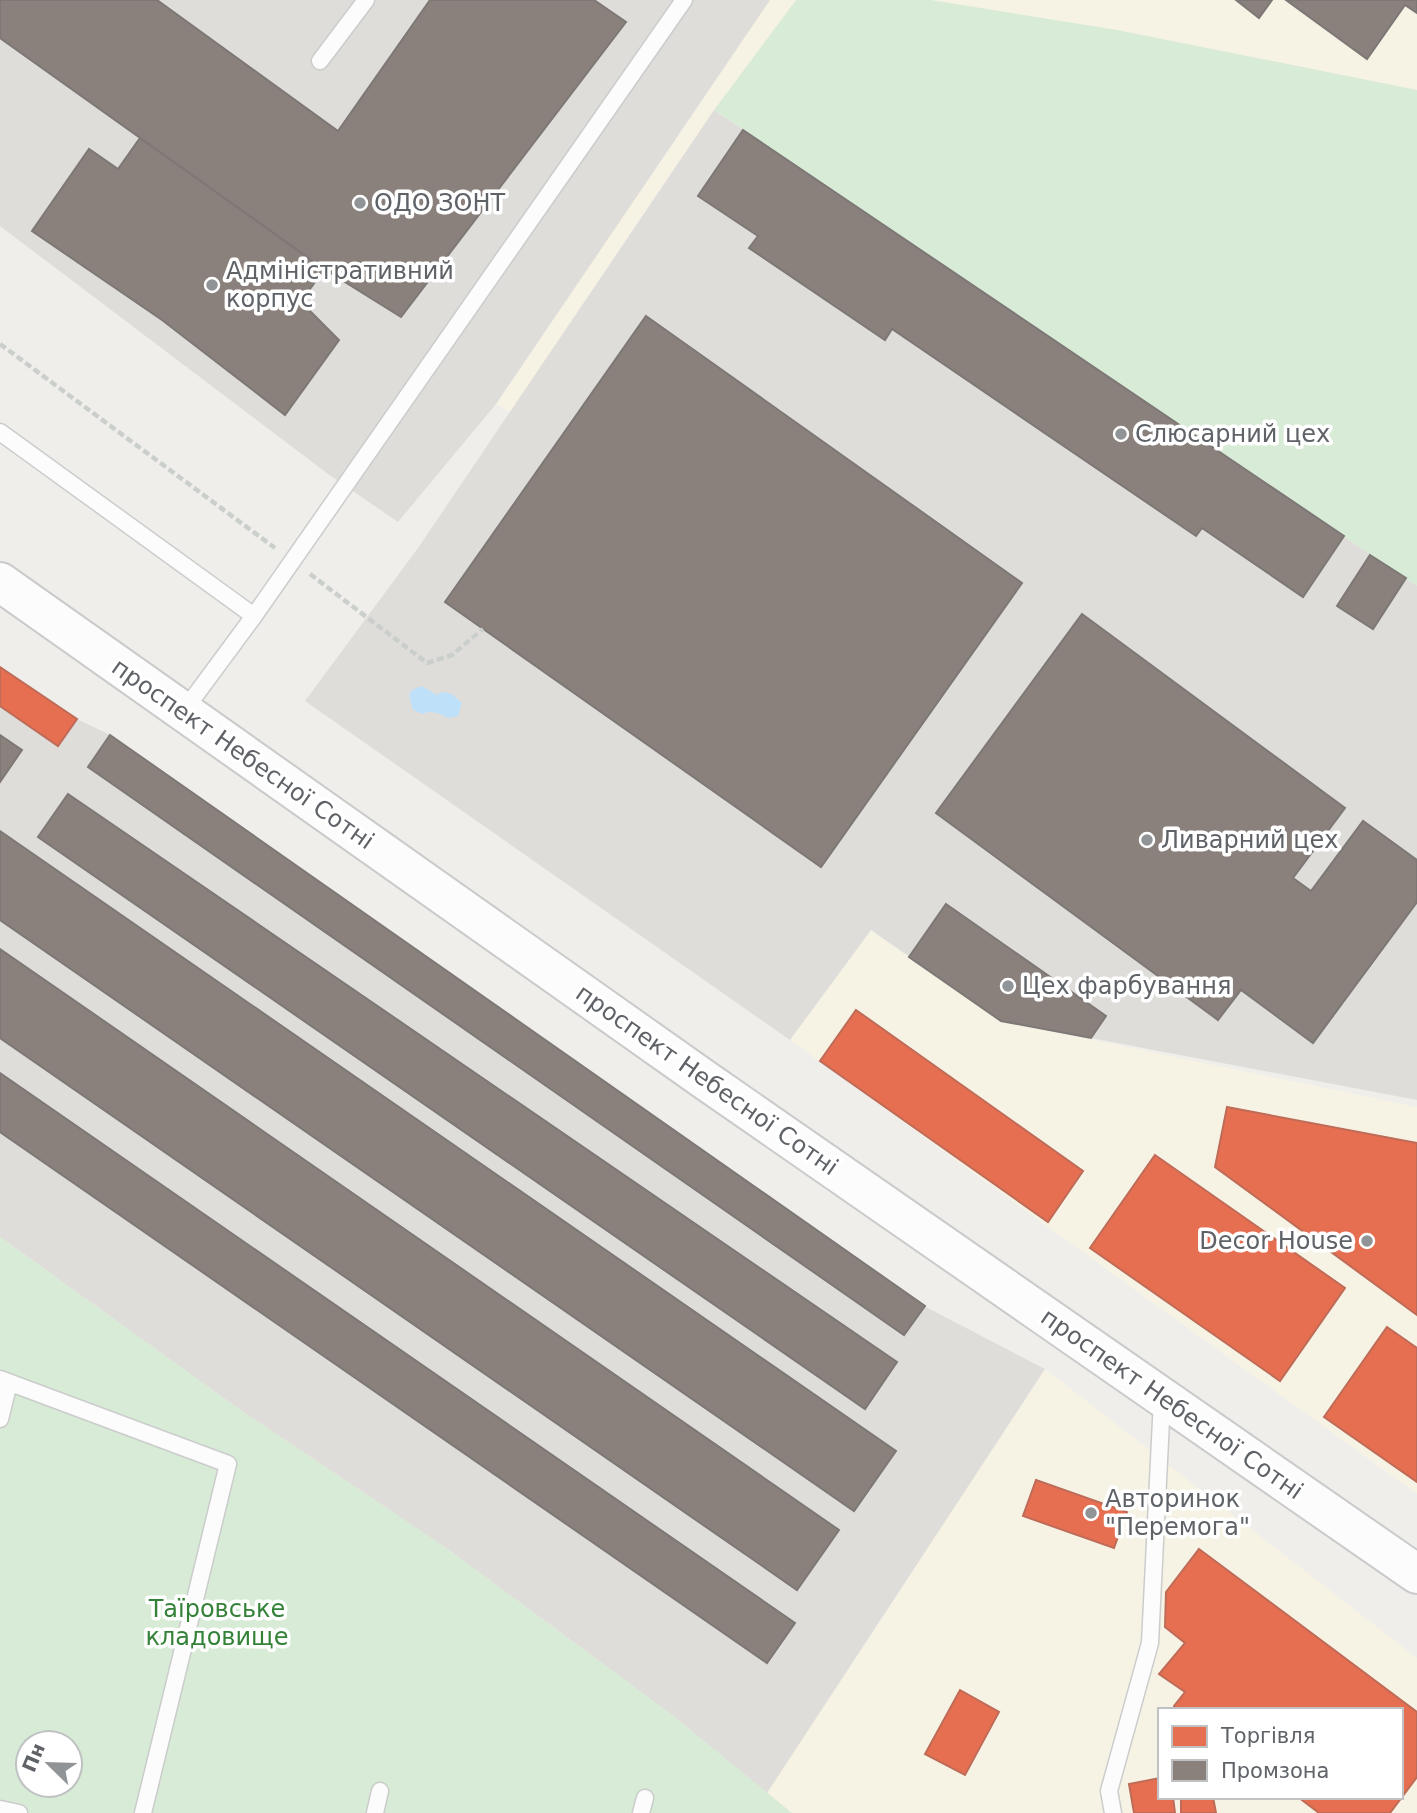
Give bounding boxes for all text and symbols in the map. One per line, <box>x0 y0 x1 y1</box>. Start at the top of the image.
place label: ОДО ЗОНТ <box>374 189 505 217</box>
marker: ОДО ЗОНТ <box>352 195 368 211</box>
place label: Адміністративний корпус <box>226 257 454 313</box>
marker: Адміністративний корпус <box>204 277 220 293</box>
place label: Слюсарний цех <box>1135 420 1330 448</box>
marker: Слюсарний цех <box>1113 426 1129 442</box>
street label: проспект Небесної Сотні <box>107 653 379 855</box>
place label: Ливарний цех <box>1161 826 1339 854</box>
marker: Ливарний цех <box>1139 832 1155 848</box>
place label: Цех фарбування <box>1022 972 1231 1000</box>
marker: Цех фарбування <box>1000 978 1016 994</box>
street label: проспект Небесної Сотні <box>571 979 843 1181</box>
place label: Decor House <box>1199 1227 1353 1255</box>
marker: Decor House <box>1359 1233 1375 1249</box>
street label: проспект Небесної Сотні <box>1036 1303 1308 1505</box>
place label: Авторинок "Перемога" <box>1105 1485 1250 1541</box>
marker: Авторинок "Перемога" <box>1083 1505 1099 1521</box>
park label: Таїровське кладовище <box>146 1595 288 1651</box>
legend <box>1158 1708 1403 1799</box>
text: Торгівля <box>1220 1724 1315 1748</box>
north arrow <box>14 1729 84 1799</box>
text: Пн <box>18 1740 49 1775</box>
text: Промзона <box>1221 1759 1329 1783</box>

